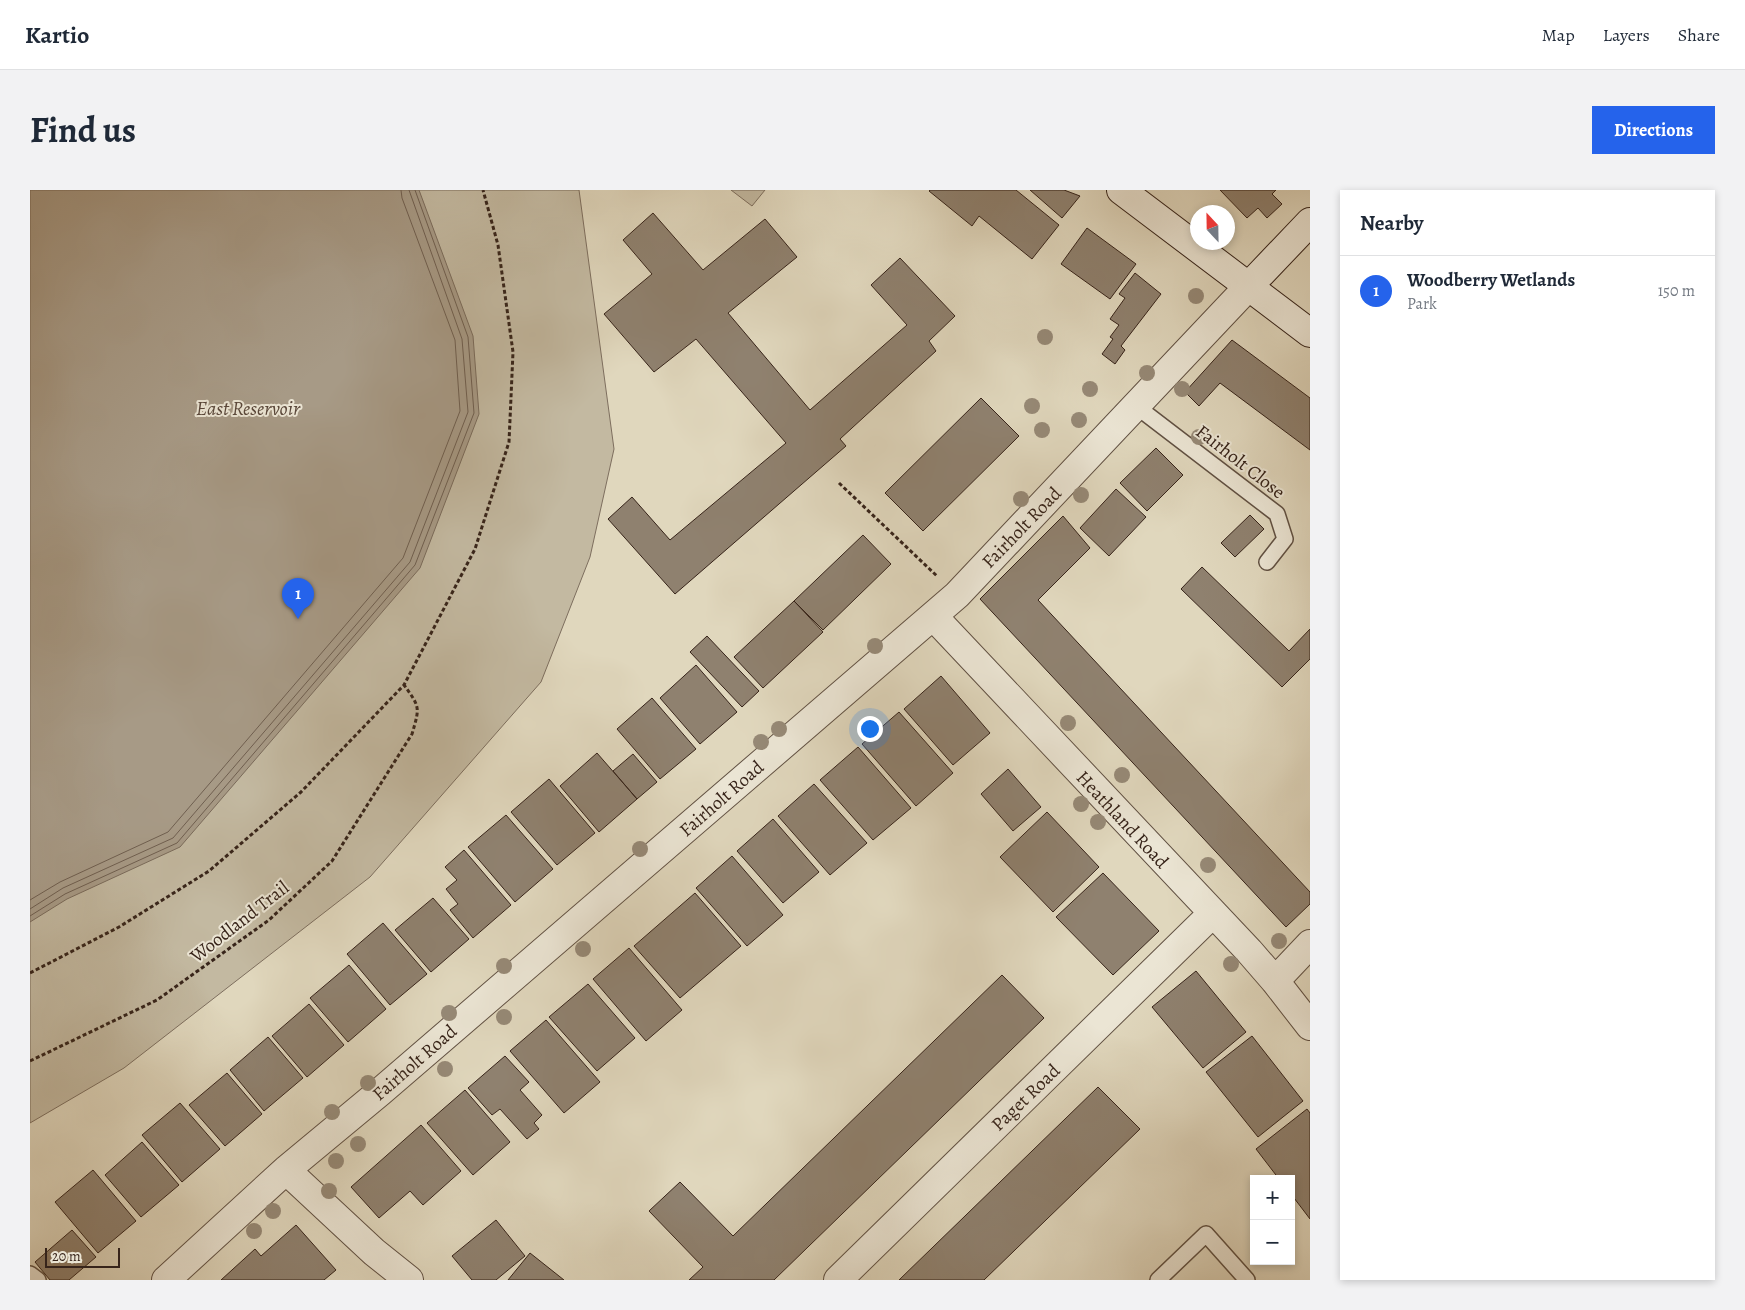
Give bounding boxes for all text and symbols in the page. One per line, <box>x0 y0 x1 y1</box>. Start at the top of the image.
text: Kartio <box>25 19 89 51</box>
text: Map <box>1542 23 1575 47</box>
text: Layers <box>1603 23 1650 47</box>
text: Share <box>1678 23 1720 47</box>
text: Find us <box>30 106 136 154</box>
button: Directions <box>1592 106 1715 154</box>
north arrow <box>1190 205 1235 250</box>
text: Nearby <box>1360 209 1423 237</box>
text: Woodberry Wetlands <box>1407 267 1575 293</box>
text: 1 <box>1373 280 1379 302</box>
text: 150 m <box>1658 280 1695 302</box>
text: Park <box>1407 293 1437 315</box>
water label: East Reservoir <box>196 395 301 422</box>
street label: Fairholt Close <box>1190 419 1290 505</box>
street label: Fairholt Road <box>976 481 1068 574</box>
pin: 1 <box>282 578 314 619</box>
your location <box>857 716 883 742</box>
street label: Fairholt Road <box>674 754 770 843</box>
street label: Heathland Road <box>1070 765 1175 875</box>
street label: Woodland Trail <box>184 875 295 969</box>
street label: Fairholt Road <box>367 1018 463 1107</box>
street label: Paget Road <box>986 1058 1066 1137</box>
map controls <box>1250 1175 1295 1265</box>
button: + <box>1250 1175 1295 1220</box>
button: − <box>1250 1220 1295 1265</box>
scale bar <box>45 1245 120 1268</box>
text: 20 m <box>52 1247 81 1266</box>

